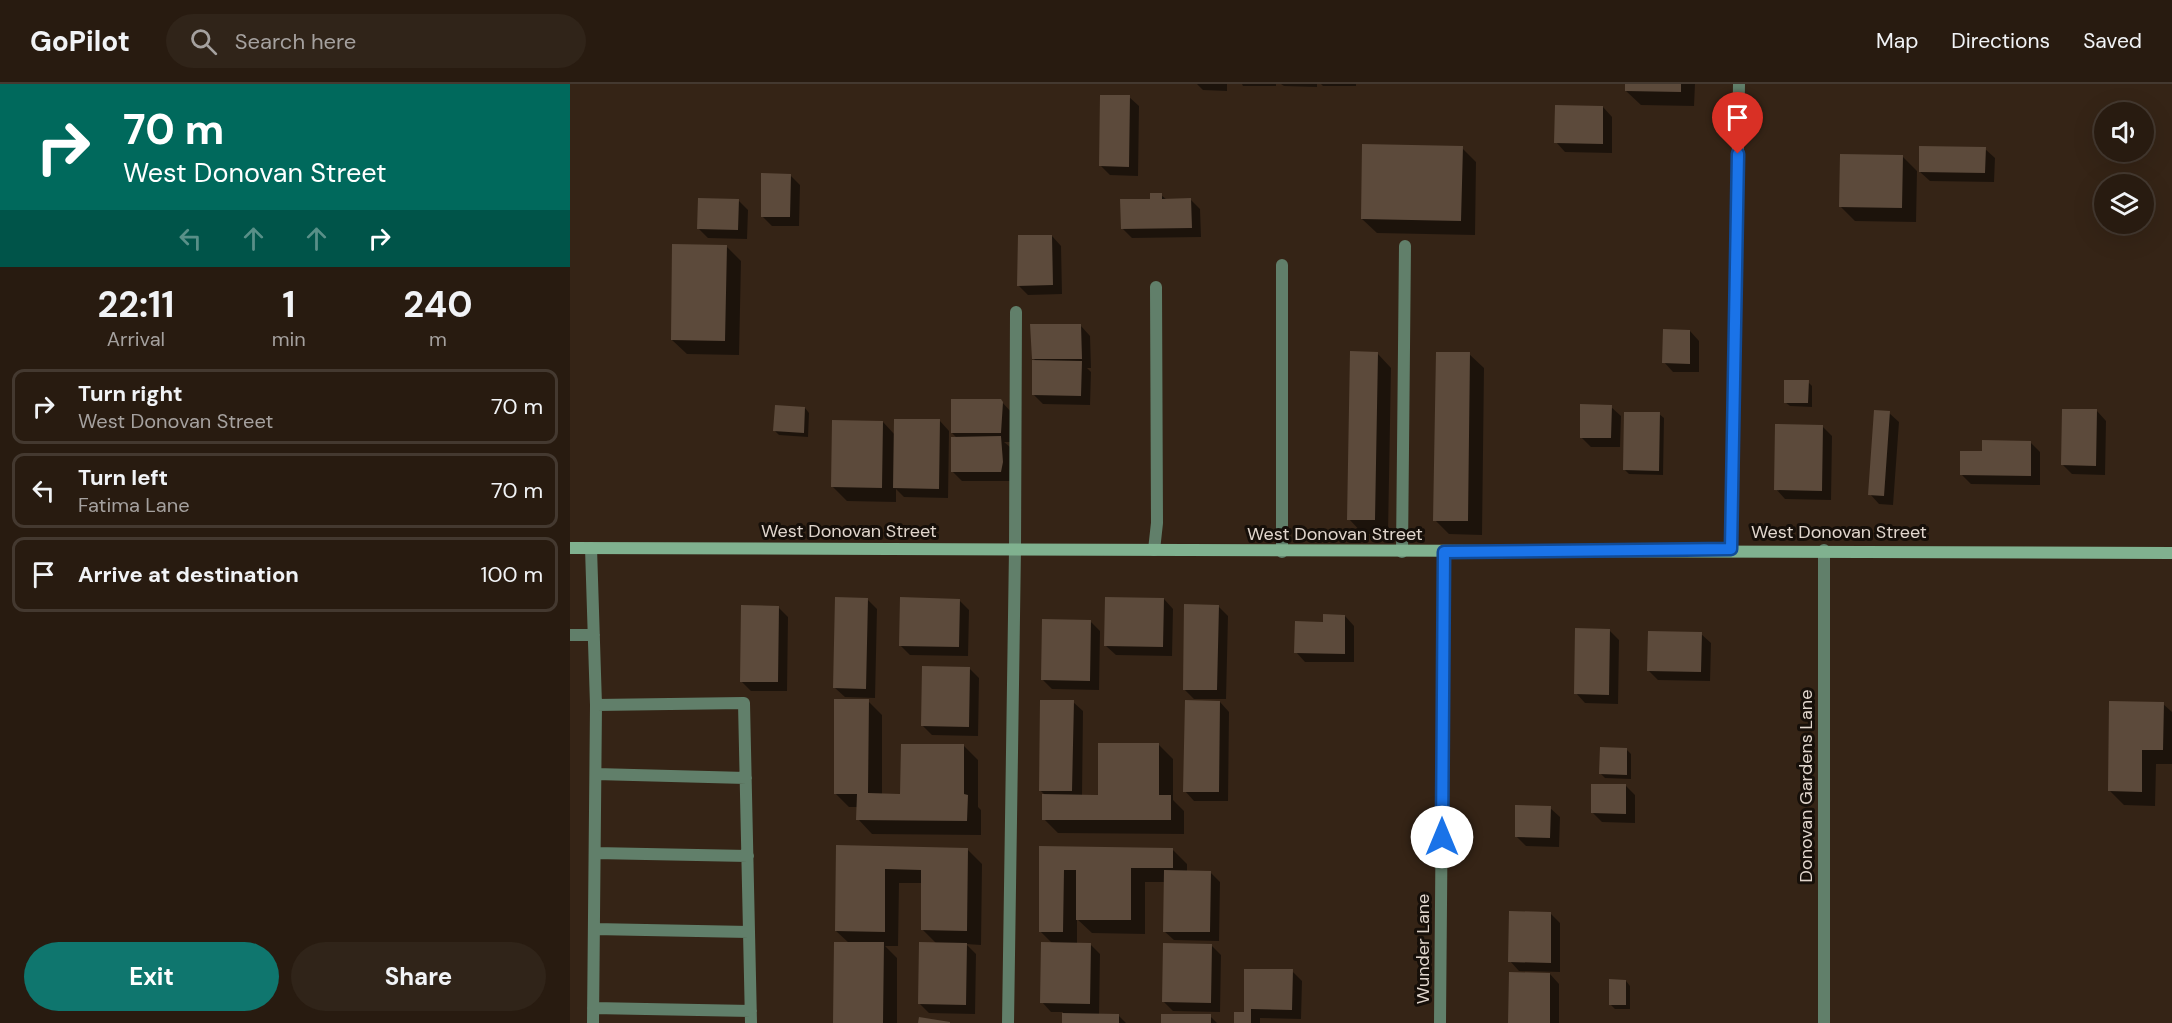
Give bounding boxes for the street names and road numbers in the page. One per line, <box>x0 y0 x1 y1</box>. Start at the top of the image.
street label: West Donovan Street <box>761 519 937 543</box>
street label: West Donovan Street <box>1751 520 1927 544</box>
street label: West Donovan Street <box>1247 522 1423 546</box>
street label: Donovan Gardens Lane <box>1794 690 1818 882</box>
street label: Wunder Lane <box>1411 894 1435 1004</box>

